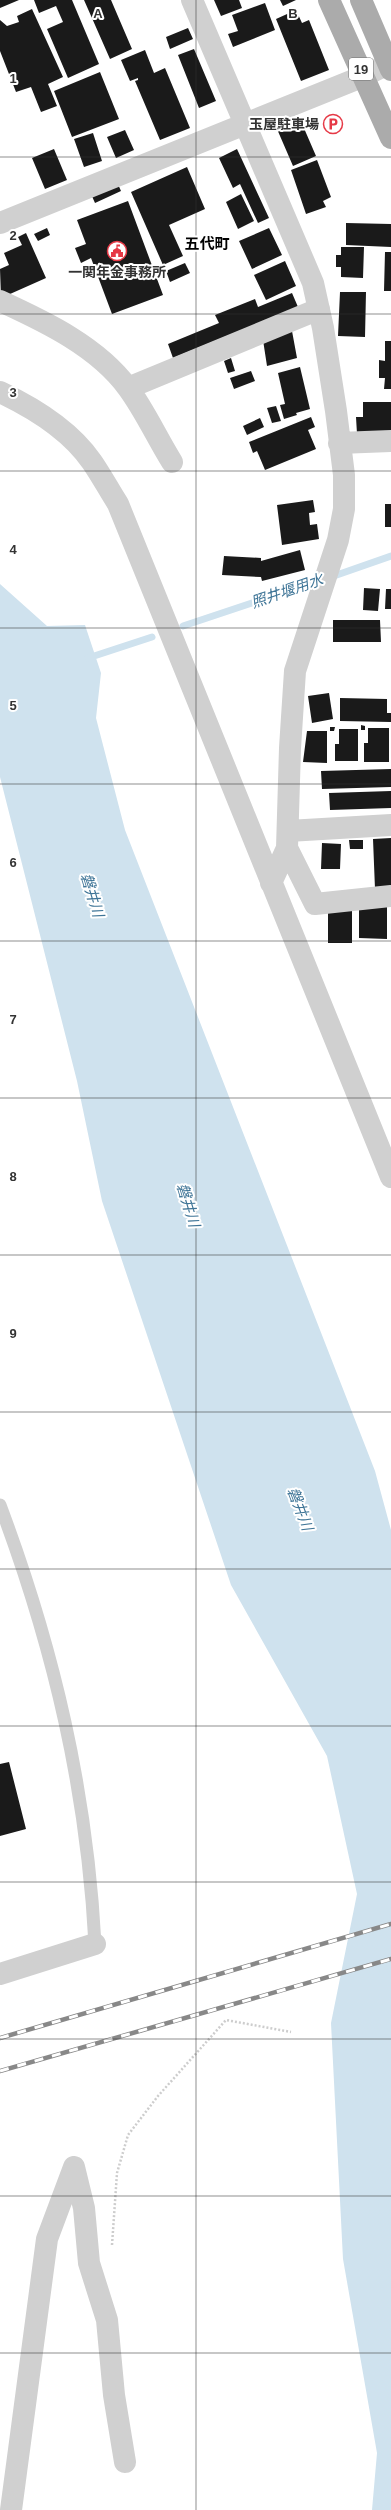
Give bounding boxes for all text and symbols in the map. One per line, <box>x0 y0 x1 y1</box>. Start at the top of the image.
text: A <box>93 6 103 21</box>
text: B <box>288 6 298 21</box>
road number: 19 <box>349 58 373 80</box>
text: 1 <box>9 71 17 86</box>
parking icon: 玉屋駐車場 <box>322 113 344 135</box>
place label: 玉屋駐車場 <box>249 116 319 132</box>
text: 2 <box>9 228 17 243</box>
district label: 五代町 <box>184 235 230 252</box>
public building icon: 一関年金事務所 <box>106 240 128 262</box>
place label: 一関年金事務所 <box>68 264 166 280</box>
text: 3 <box>9 385 17 400</box>
text: 4 <box>9 542 17 557</box>
water label: 照井堰用水 <box>249 570 327 611</box>
text: 5 <box>9 698 17 713</box>
text: 6 <box>9 855 17 870</box>
water label: 磐井川 <box>78 871 108 921</box>
text: 7 <box>9 1012 17 1027</box>
text: 8 <box>9 1169 17 1184</box>
water label: 磐井川 <box>174 1181 204 1231</box>
text: 9 <box>9 1326 17 1341</box>
water label: 磐井川 <box>284 1485 317 1535</box>

